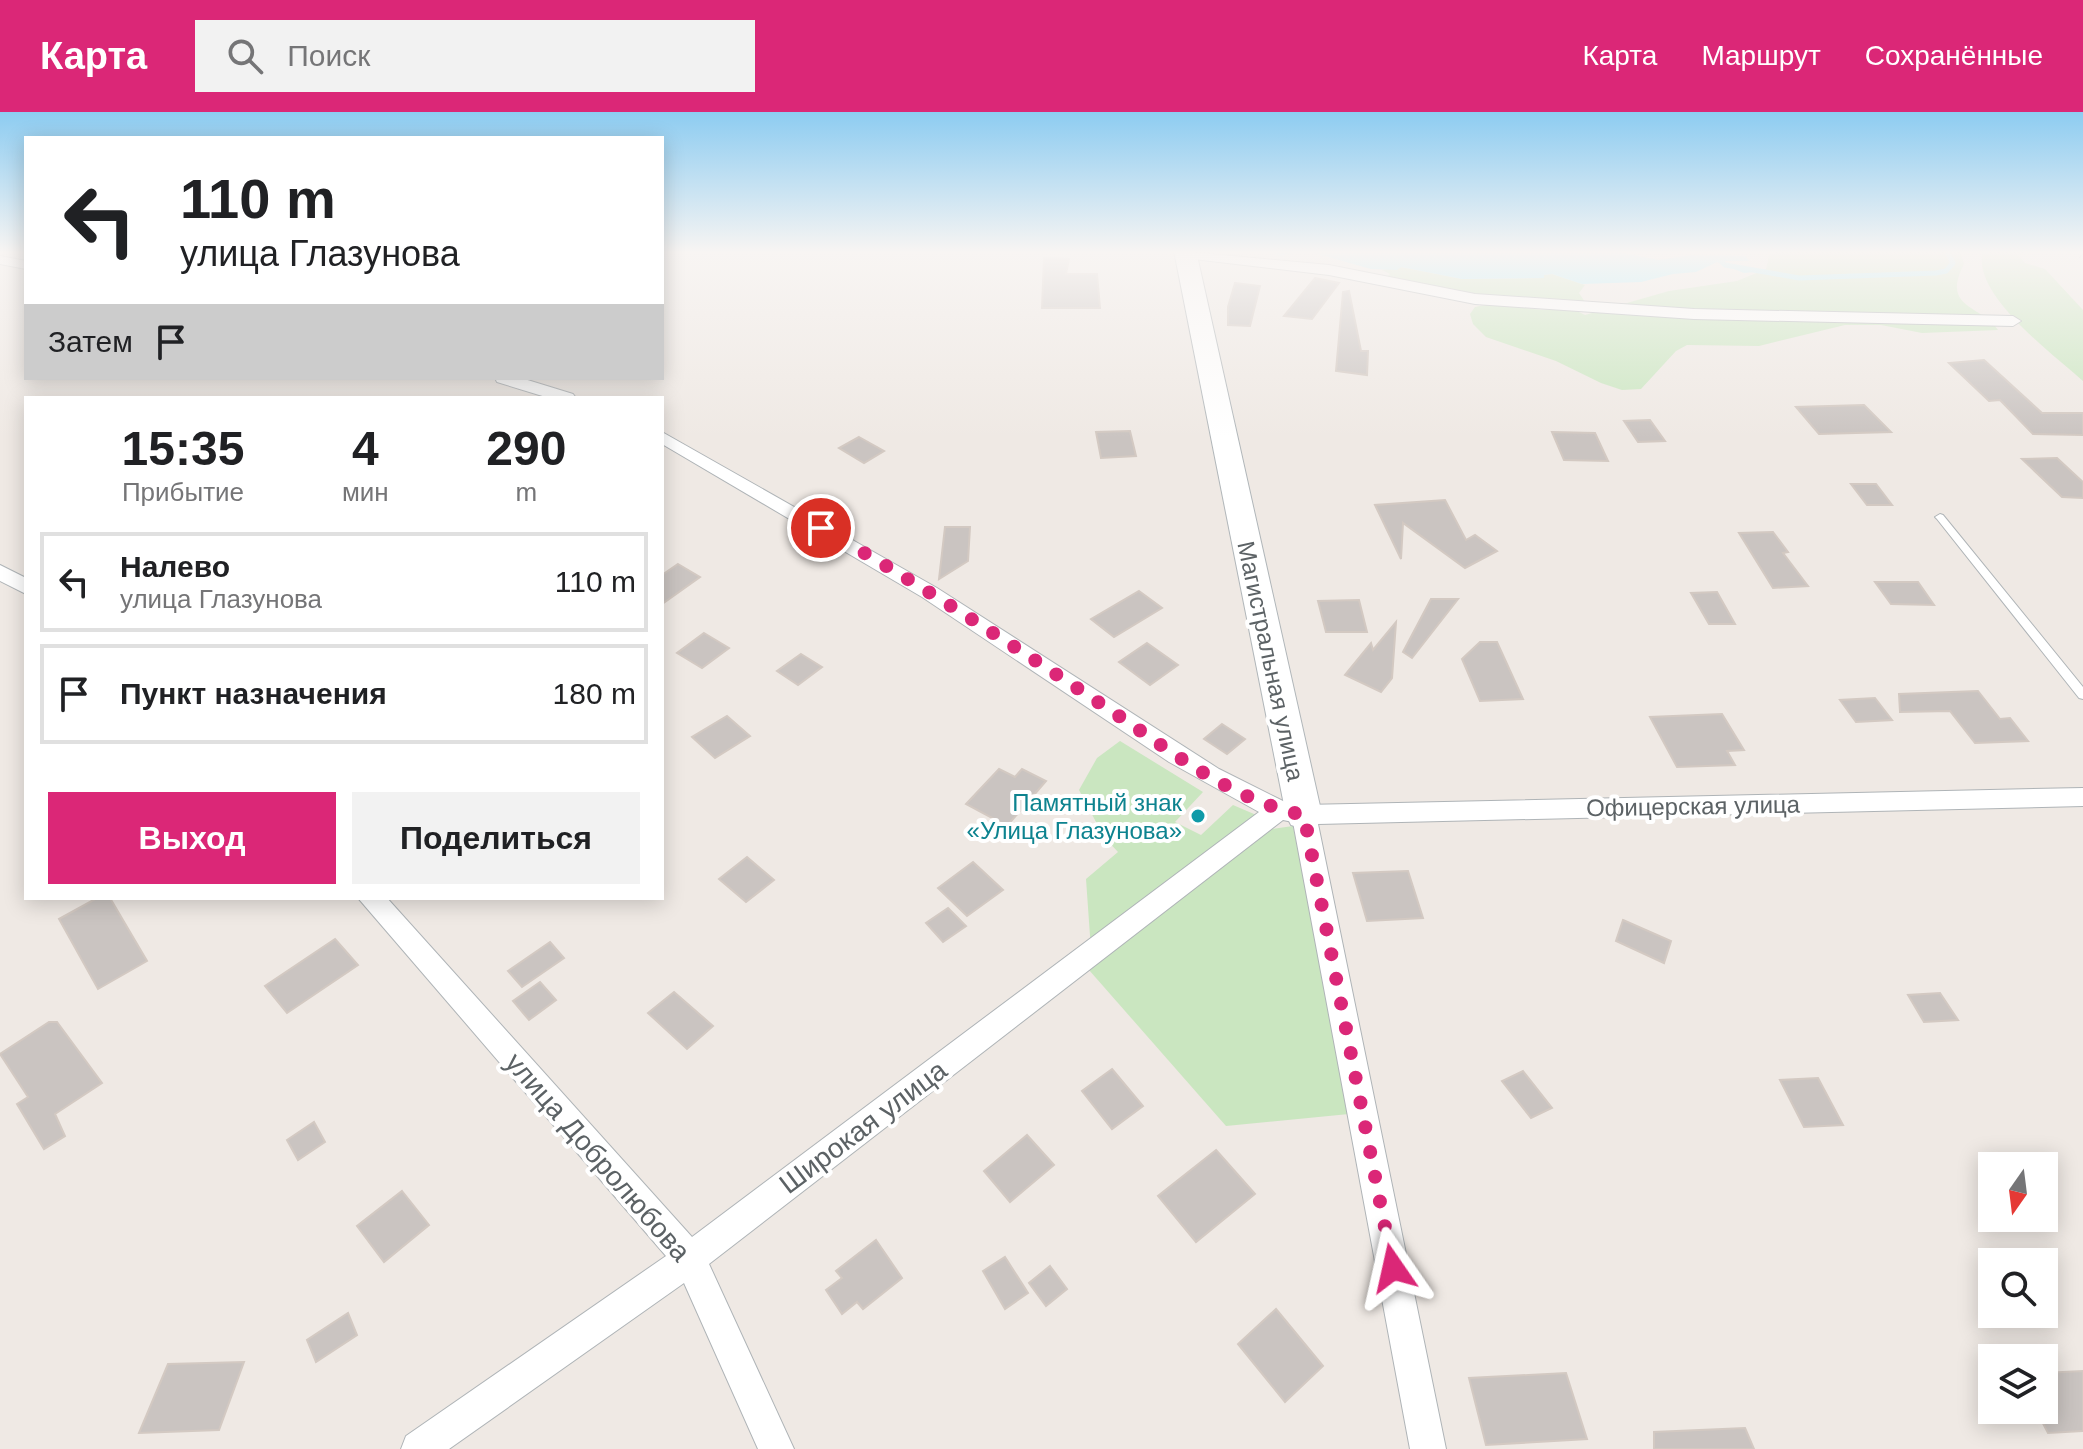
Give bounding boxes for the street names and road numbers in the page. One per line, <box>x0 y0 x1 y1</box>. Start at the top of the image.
street label: Магистральная улица <box>1232 539 1310 784</box>
street label: Офицерская улица <box>1586 791 1801 821</box>
street label: улица Добролюбова <box>499 1047 697 1268</box>
street label: Широкая улица <box>773 1054 953 1200</box>

